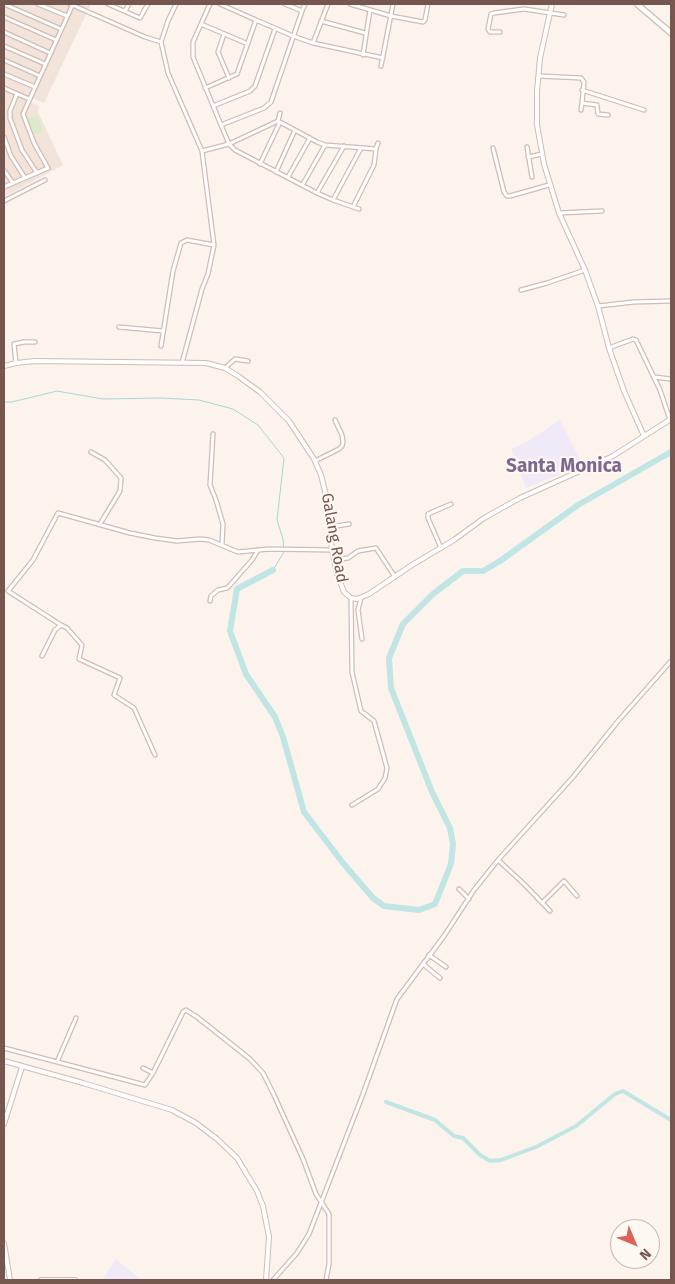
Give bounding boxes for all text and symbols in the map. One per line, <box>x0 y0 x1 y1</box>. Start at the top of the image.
district label: Santa Monica <box>506 456 622 478</box>
street label: Galang Road <box>317 492 351 584</box>
north arrow <box>610 1219 660 1269</box>
text: N <box>636 1245 655 1264</box>

